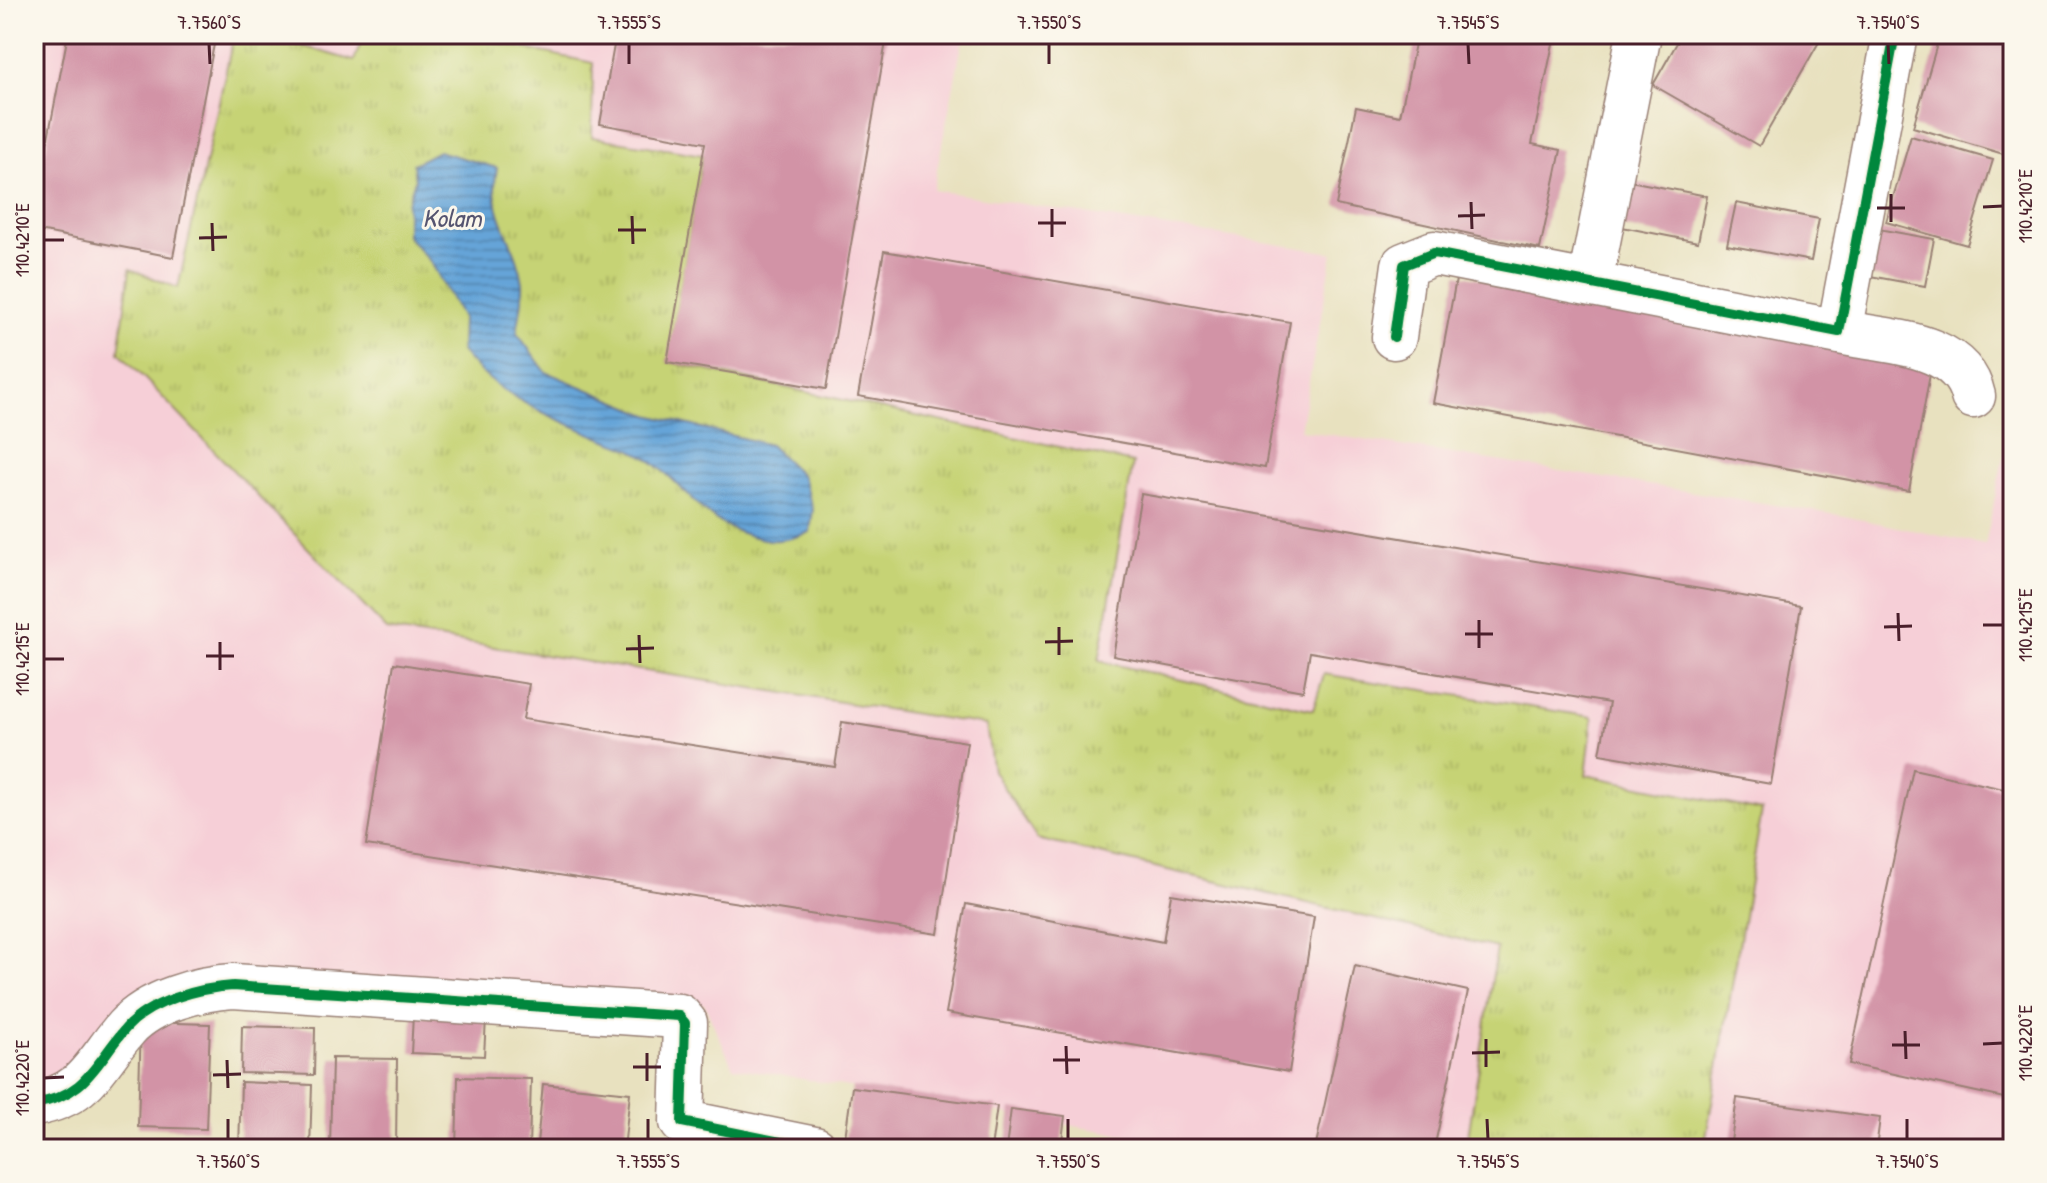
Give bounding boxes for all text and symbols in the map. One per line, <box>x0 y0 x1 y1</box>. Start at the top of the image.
text: 7.7560°S <box>177 8 241 35</box>
text: 7.7555°S <box>597 8 661 35</box>
text: 7.7550°S <box>1017 8 1081 35</box>
text: 7.7545°S <box>1437 8 1499 35</box>
text: 7.7540°S <box>1857 8 1919 35</box>
text: 110.4210°E <box>2011 169 2038 243</box>
water label: Kolam <box>423 200 483 235</box>
text: 110.4210°E <box>8 203 35 277</box>
text: 110.4215°E <box>2011 588 2038 662</box>
text: 110.4215°E <box>8 622 35 696</box>
text: 110.4220°E <box>2011 1005 2038 1081</box>
text: 110.4220°E <box>8 1040 35 1116</box>
text: 7.7560°S <box>196 1147 260 1174</box>
text: 7.7555°S <box>616 1147 680 1174</box>
text: 7.7550°S <box>1036 1147 1100 1174</box>
text: 7.7545°S <box>1457 1147 1519 1174</box>
text: 7.7540°S <box>1876 1147 1938 1174</box>

